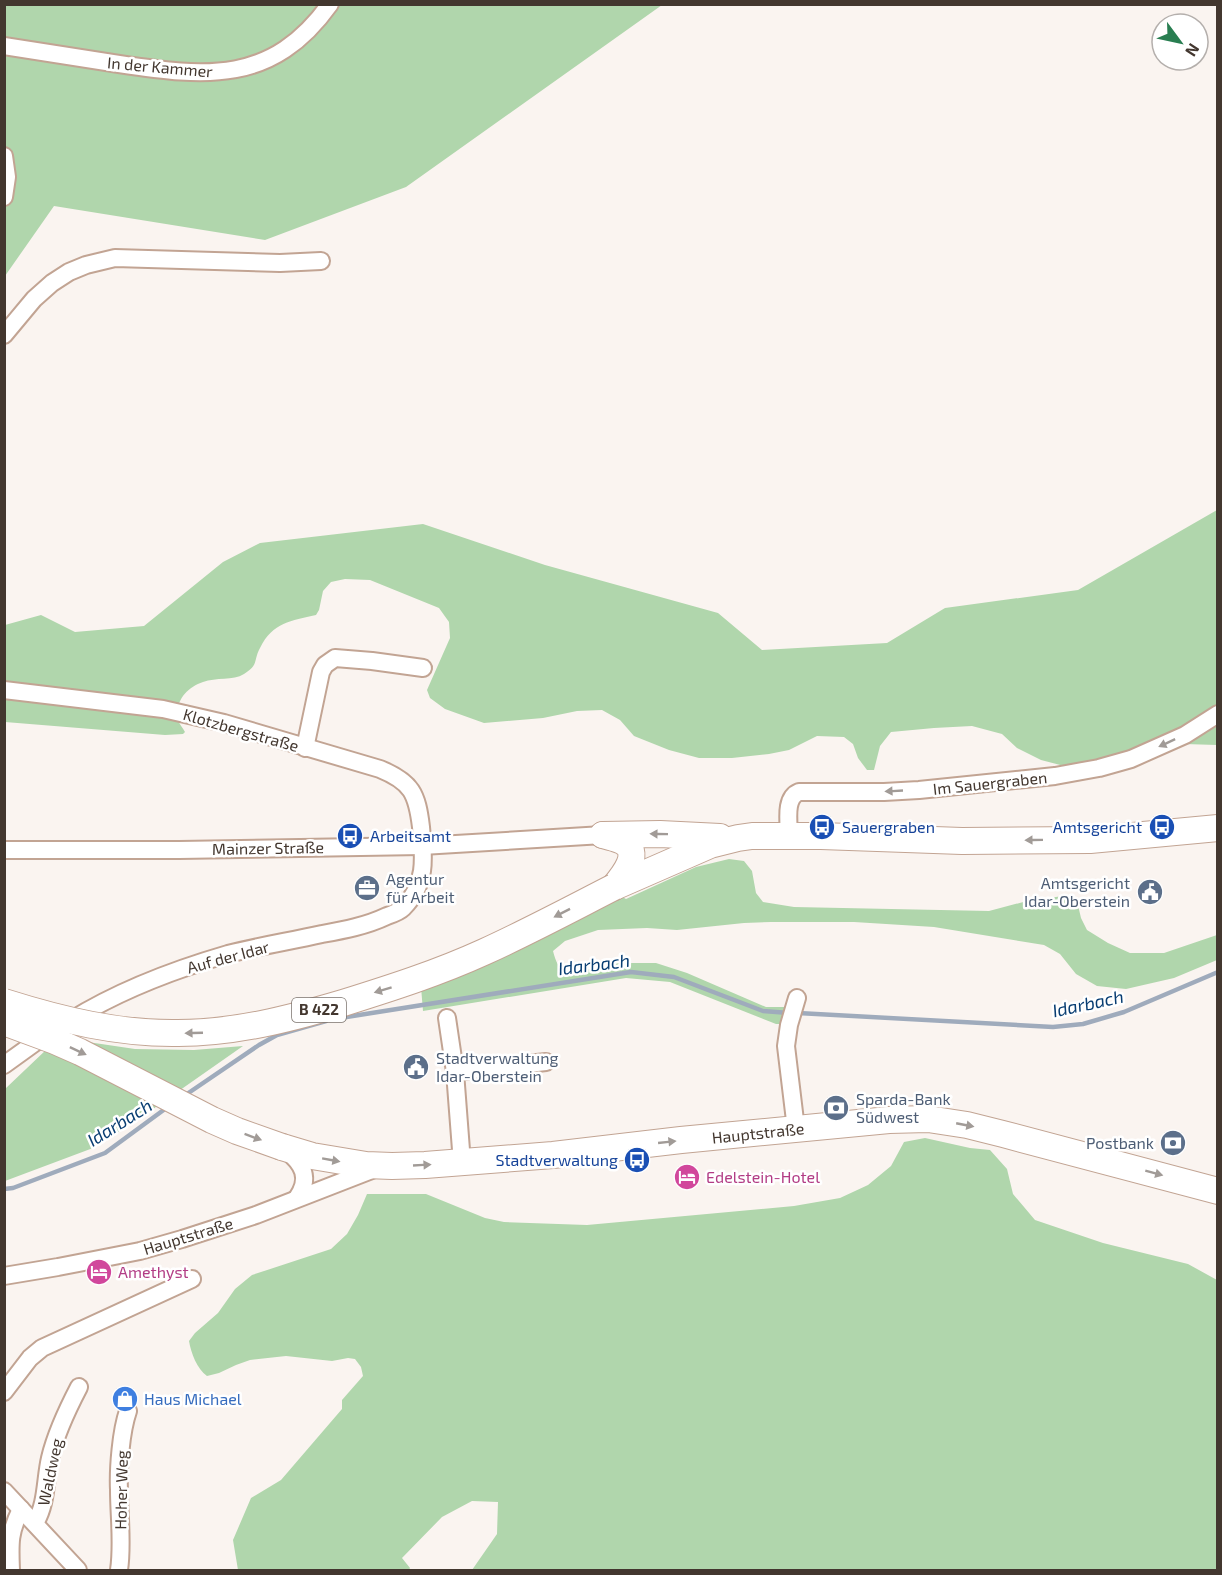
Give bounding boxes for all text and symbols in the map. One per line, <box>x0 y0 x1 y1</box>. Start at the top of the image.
north arrow <box>1150 12 1210 72</box>
text: N <box>1182 40 1204 60</box>
street label: In der Kammer <box>107 52 214 81</box>
street label: Klotzbergstraße <box>181 704 301 755</box>
one-way arrow <box>1158 739 1175 748</box>
street label: Im Sauergraben <box>932 767 1048 798</box>
one-way arrow <box>884 787 903 796</box>
bus stop icon: Sauergraben <box>807 812 837 842</box>
bus stop icon: Amtsgericht <box>1147 812 1177 842</box>
place label: Sauergraben <box>842 817 935 836</box>
place label: Amtsgericht <box>1053 817 1142 836</box>
bus stop icon: Arbeitsamt <box>335 821 365 851</box>
place label: Arbeitsamt <box>370 826 451 845</box>
one-way arrow <box>649 829 668 839</box>
one-way arrow <box>1024 835 1043 845</box>
street label: Mainzer Straße <box>212 837 324 858</box>
place label: Agentur für Arbeit <box>386 869 455 906</box>
office icon: Agentur für Arbeit <box>352 873 382 903</box>
place label: Amtsgericht Idar-Oberstein <box>1024 873 1130 910</box>
public building icon: Amtsgericht Idar-Oberstein <box>1135 877 1165 907</box>
one-way arrow <box>554 909 571 918</box>
street label: Auf der Idar <box>185 936 272 977</box>
water label: Idarbach <box>557 949 631 979</box>
water label: Idarbach <box>1050 985 1125 1021</box>
one-way arrow <box>374 986 392 995</box>
road number: B 422 <box>292 998 346 1022</box>
one-way arrow <box>184 1028 203 1038</box>
one-way arrow <box>70 1047 87 1056</box>
place label: Stadtverwaltung Idar-Oberstein <box>436 1048 558 1085</box>
public building icon: Stadtverwaltung Idar-Oberstein <box>401 1052 431 1082</box>
place label: Sparda-Bank Südwest <box>856 1089 951 1126</box>
bank icon: Sparda-Bank Südwest <box>821 1093 851 1123</box>
water label: Idarbach <box>83 1094 156 1151</box>
street label: Hauptstraße <box>711 1118 805 1147</box>
one-way arrow <box>956 1121 975 1130</box>
bank icon: Postbank <box>1158 1128 1188 1158</box>
one-way arrow <box>244 1133 262 1143</box>
place label: Postbank <box>1086 1133 1154 1152</box>
one-way arrow <box>657 1137 676 1147</box>
bus stop icon: Stadtverwaltung <box>622 1145 652 1175</box>
place label: Stadtverwaltung <box>496 1150 618 1169</box>
one-way arrow <box>322 1156 341 1165</box>
one-way arrow <box>412 1161 431 1170</box>
hotel icon: Edelstein-Hotel <box>672 1162 702 1192</box>
place label: Edelstein-Hotel <box>706 1167 820 1186</box>
one-way arrow <box>1145 1169 1163 1179</box>
street label: Hauptstraße <box>141 1213 235 1258</box>
hotel icon: Amethyst <box>84 1257 114 1287</box>
place label: Amethyst <box>118 1262 189 1281</box>
shop icon: Haus Michael <box>110 1384 140 1414</box>
place label: Haus Michael <box>144 1389 242 1408</box>
street label: Waldweg <box>33 1436 66 1507</box>
street label: Hoher Weg <box>110 1450 131 1530</box>

